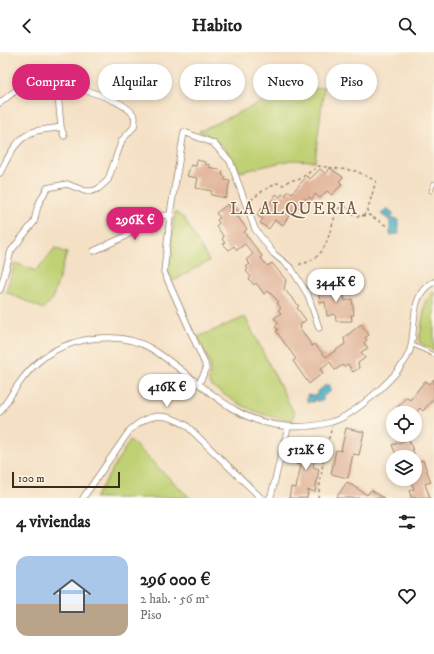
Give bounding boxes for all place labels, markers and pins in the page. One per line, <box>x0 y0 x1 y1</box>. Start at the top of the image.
pin: 296K € <box>102 207 168 241</box>
pin: 344K € <box>303 269 369 303</box>
pin: 416K € <box>134 374 200 408</box>
pin: 512K € <box>273 437 339 471</box>

